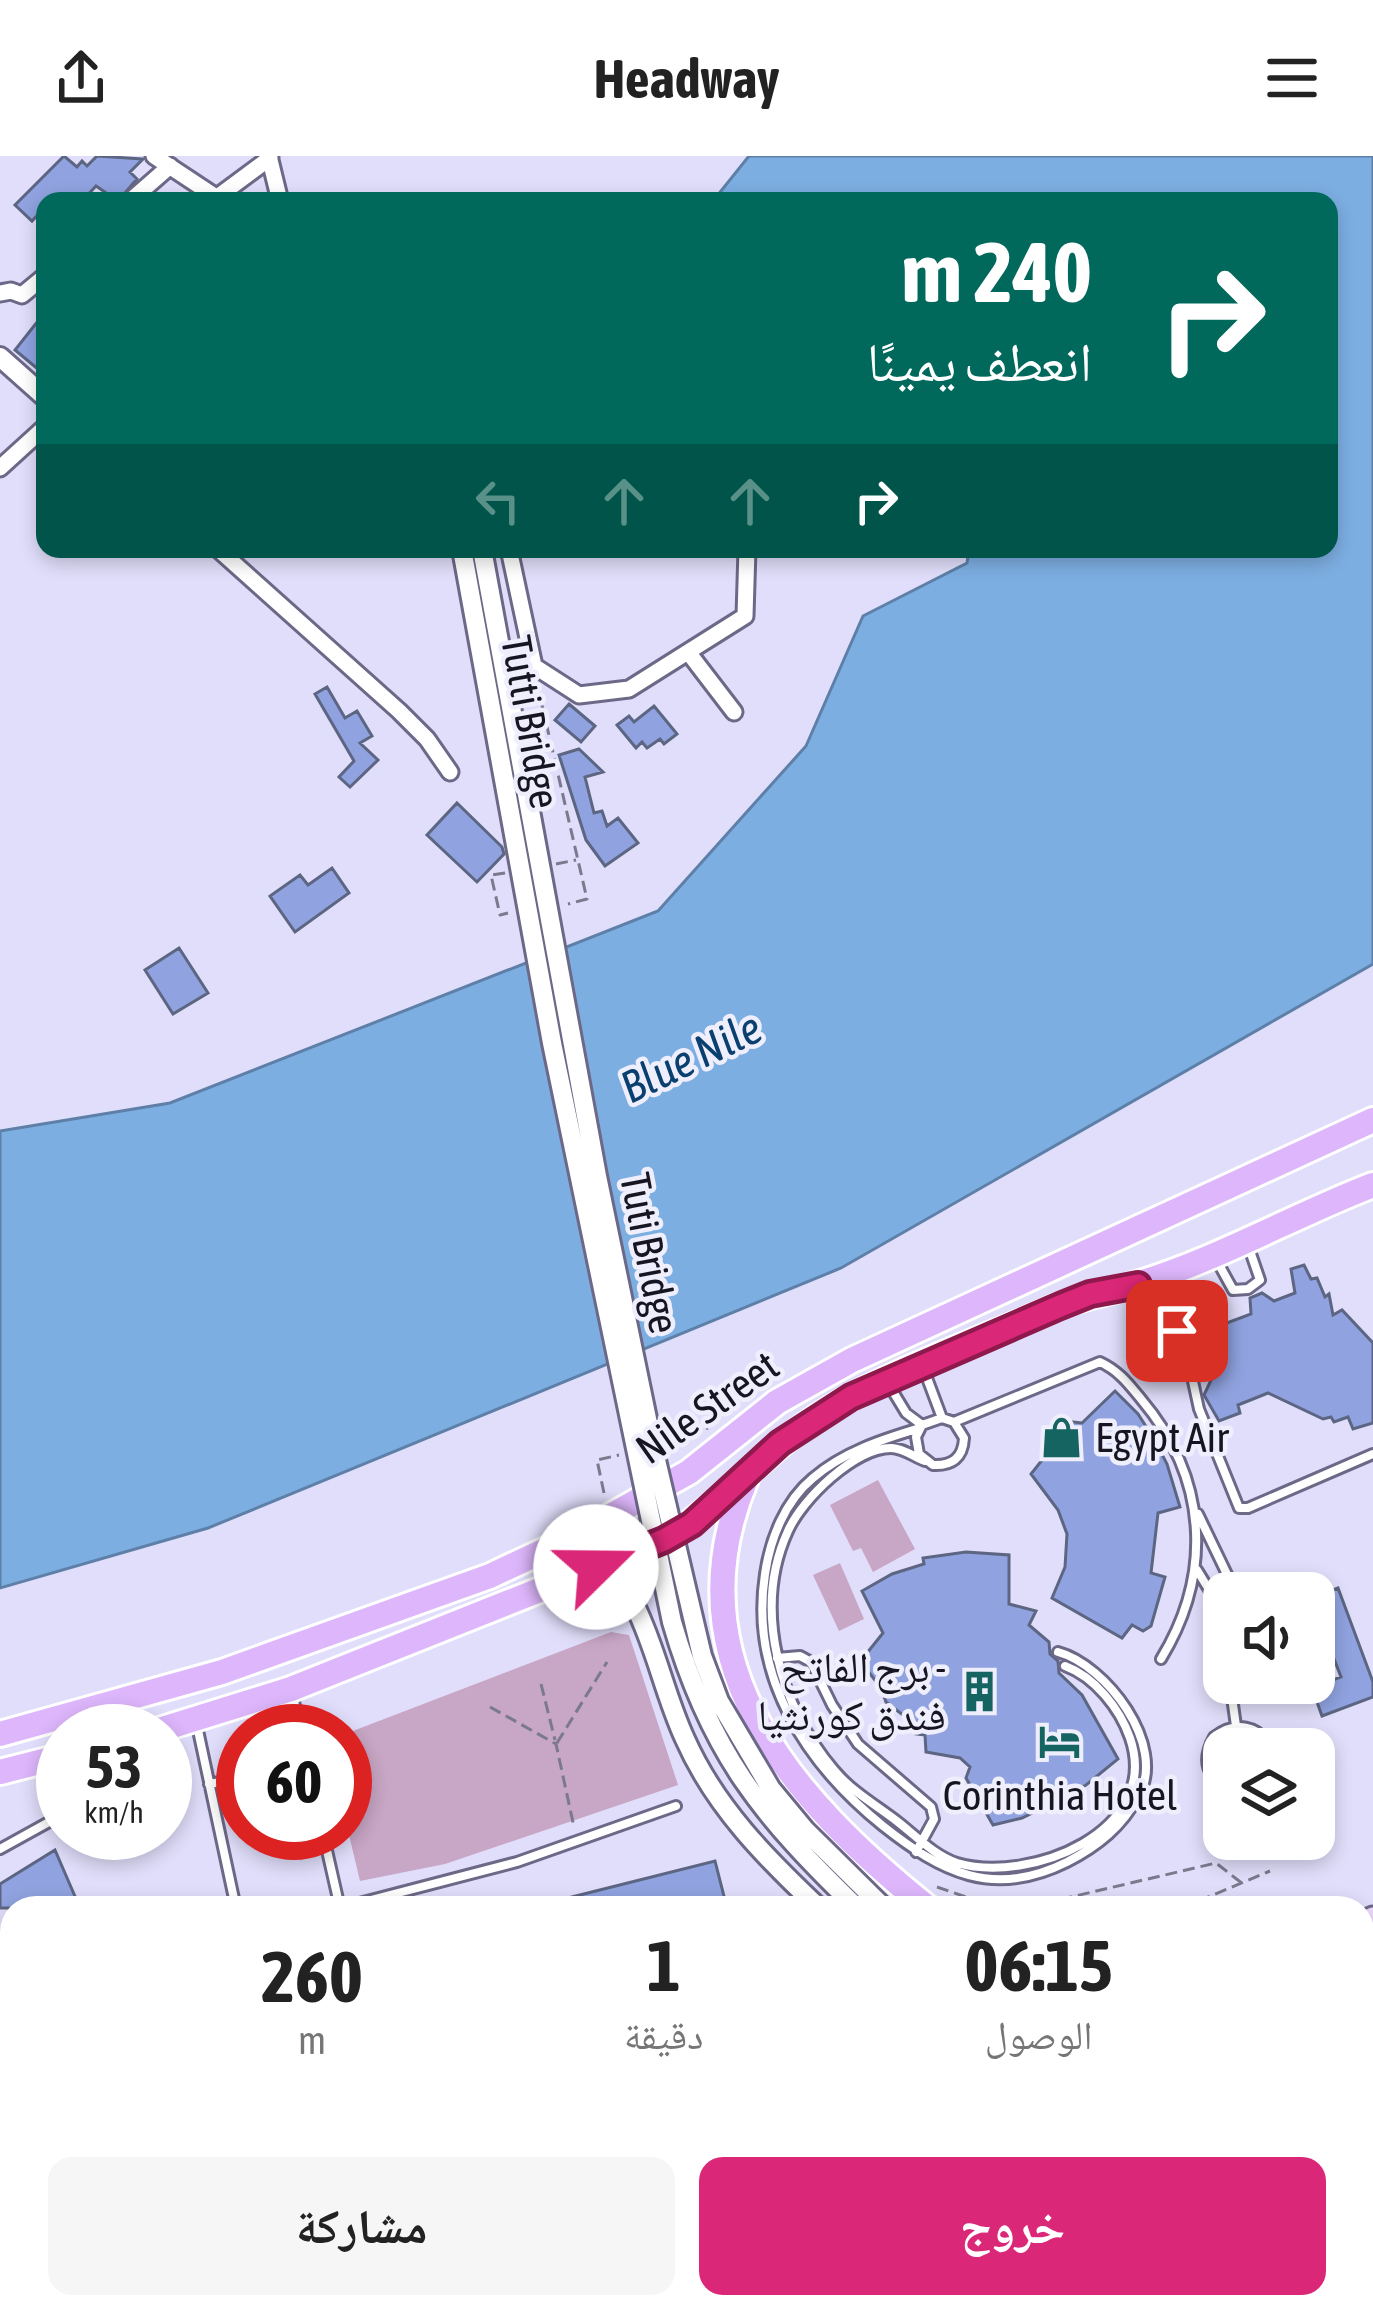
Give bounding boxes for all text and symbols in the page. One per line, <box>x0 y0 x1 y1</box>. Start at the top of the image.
icon: share <box>48 45 114 111</box>
icon: menu <box>1259 45 1325 111</box>
text: Headway <box>594 48 779 109</box>
text: 240 m <box>902 224 1092 320</box>
icon: right <box>1134 240 1290 396</box>
text: انعطف يمينًا <box>867 331 1092 392</box>
icon: left <box>465 468 531 534</box>
icon: ahead <box>591 468 657 534</box>
icon: ahead <box>717 468 783 534</box>
icon: right <box>843 468 909 534</box>
street label: Tutti Bridge <box>492 632 570 812</box>
water label: Blue Nile <box>612 1001 770 1113</box>
street label: Tuti Bridge <box>611 1169 689 1337</box>
pin <box>1126 1280 1228 1382</box>
icon: arrive <box>1144 1298 1210 1364</box>
street label: Nile Street <box>627 1341 787 1473</box>
place label: Egypt Air <box>1095 1413 1229 1461</box>
shop icon: Egypt Air <box>1038 1414 1084 1460</box>
position arrow <box>533 1504 659 1630</box>
map controls <box>1203 1572 1335 1860</box>
button: sound <box>1203 1572 1335 1704</box>
place label: برج الفاتح - فندق كورنثيا <box>758 1643 946 1741</box>
building icon: برج الفاتح - فندق كورنثيا <box>957 1668 1003 1714</box>
speed limit sign: 60 <box>216 1704 372 1860</box>
hotel icon: Corinthia Hotel <box>1037 1718 1083 1764</box>
button: layers <box>1203 1728 1335 1860</box>
text: 53 <box>86 1732 142 1801</box>
place label: Corinthia Hotel <box>943 1771 1177 1819</box>
text: km/h <box>84 1795 144 1829</box>
text: 1 <box>647 1924 681 2006</box>
text: 06:15 <box>965 1924 1113 2006</box>
text: 260 <box>261 1935 363 2017</box>
text: دقيقة <box>624 2013 703 2057</box>
text: الوصول <box>985 2013 1093 2057</box>
text: m <box>298 2018 326 2062</box>
button: مشاركة <box>48 2157 675 2295</box>
button: خروج <box>699 2157 1326 2295</box>

